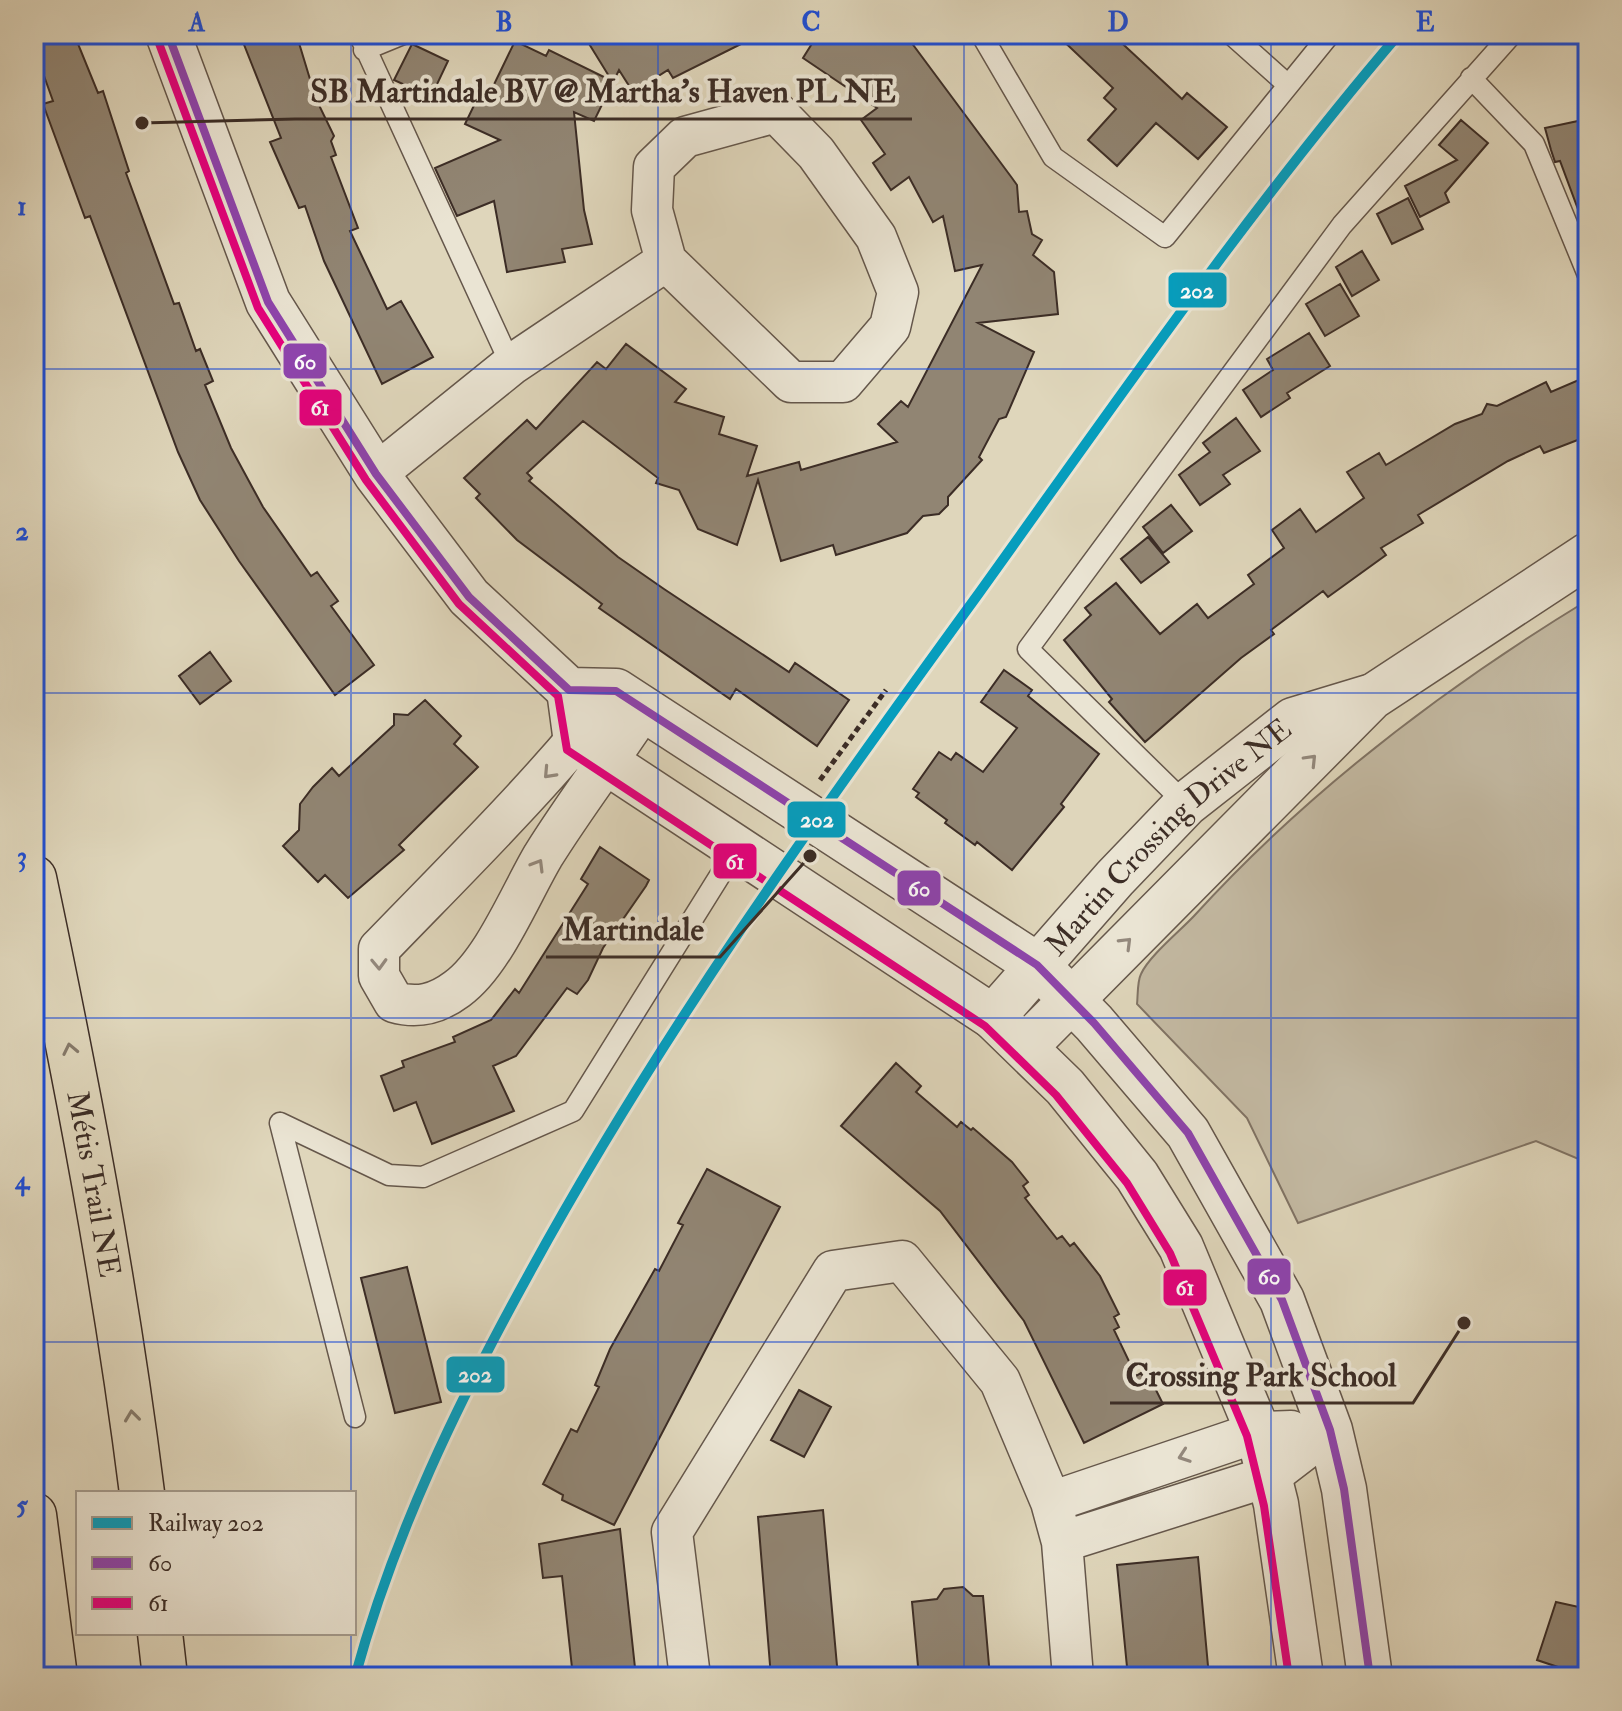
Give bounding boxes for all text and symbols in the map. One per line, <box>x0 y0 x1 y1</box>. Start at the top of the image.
text: A <box>188 7 206 39</box>
text: B <box>495 7 513 39</box>
text: C <box>801 7 821 39</box>
text: D <box>1107 7 1129 39</box>
text: E <box>1416 7 1435 39</box>
callout: SB Martindale BV @ Martha's Haven PL NE <box>295 63 912 119</box>
text: SB Martindale BV @ Martha's Haven PL NE <box>310 72 896 112</box>
text: 1 <box>17 191 27 223</box>
line badge: 202 <box>1167 271 1228 309</box>
text: 202 <box>1180 277 1214 305</box>
line badge: 60 <box>282 342 328 380</box>
text: 60 <box>294 348 316 376</box>
line badge: 61 <box>298 388 343 427</box>
text: 61 <box>311 394 330 422</box>
text: 2 <box>15 516 29 548</box>
street label: Martin Crossing Drive NE <box>1037 710 1298 963</box>
one-way arrow <box>1302 755 1316 769</box>
one-way arrow <box>544 764 558 779</box>
line badge: 202 <box>786 800 847 839</box>
text: 202 <box>800 806 834 834</box>
text: 3 <box>17 841 27 873</box>
line badge: 61 <box>712 842 758 880</box>
text: 61 <box>726 848 745 876</box>
one-way arrow <box>528 859 544 874</box>
line badge: 60 <box>896 869 942 907</box>
text: 60 <box>908 875 930 903</box>
callout: Martindale <box>546 901 720 957</box>
text: Martindale <box>561 910 704 950</box>
one-way arrow <box>1117 938 1131 952</box>
one-way arrow <box>370 958 387 971</box>
one-way arrow <box>62 1043 79 1056</box>
street label: Métis Trail NE <box>59 1088 129 1280</box>
text: 4 <box>14 1165 31 1197</box>
line badge: 60 <box>1246 1257 1292 1296</box>
text: 60 <box>1258 1263 1280 1291</box>
line badge: 61 <box>1162 1268 1208 1307</box>
text: 61 <box>1176 1274 1195 1302</box>
callout: Crossing Park School <box>1110 1347 1413 1403</box>
line badge: 202 <box>445 1355 506 1394</box>
text: Crossing Park School <box>1125 1356 1397 1396</box>
text: 202 <box>458 1361 492 1389</box>
one-way arrow <box>124 1409 141 1422</box>
one-way arrow <box>1177 1446 1191 1463</box>
text: 5 <box>16 1490 28 1522</box>
legend <box>76 1491 356 1635</box>
text: Railway 202 <box>148 1508 264 1539</box>
text: 60 <box>148 1548 172 1579</box>
text: 61 <box>148 1588 169 1619</box>

